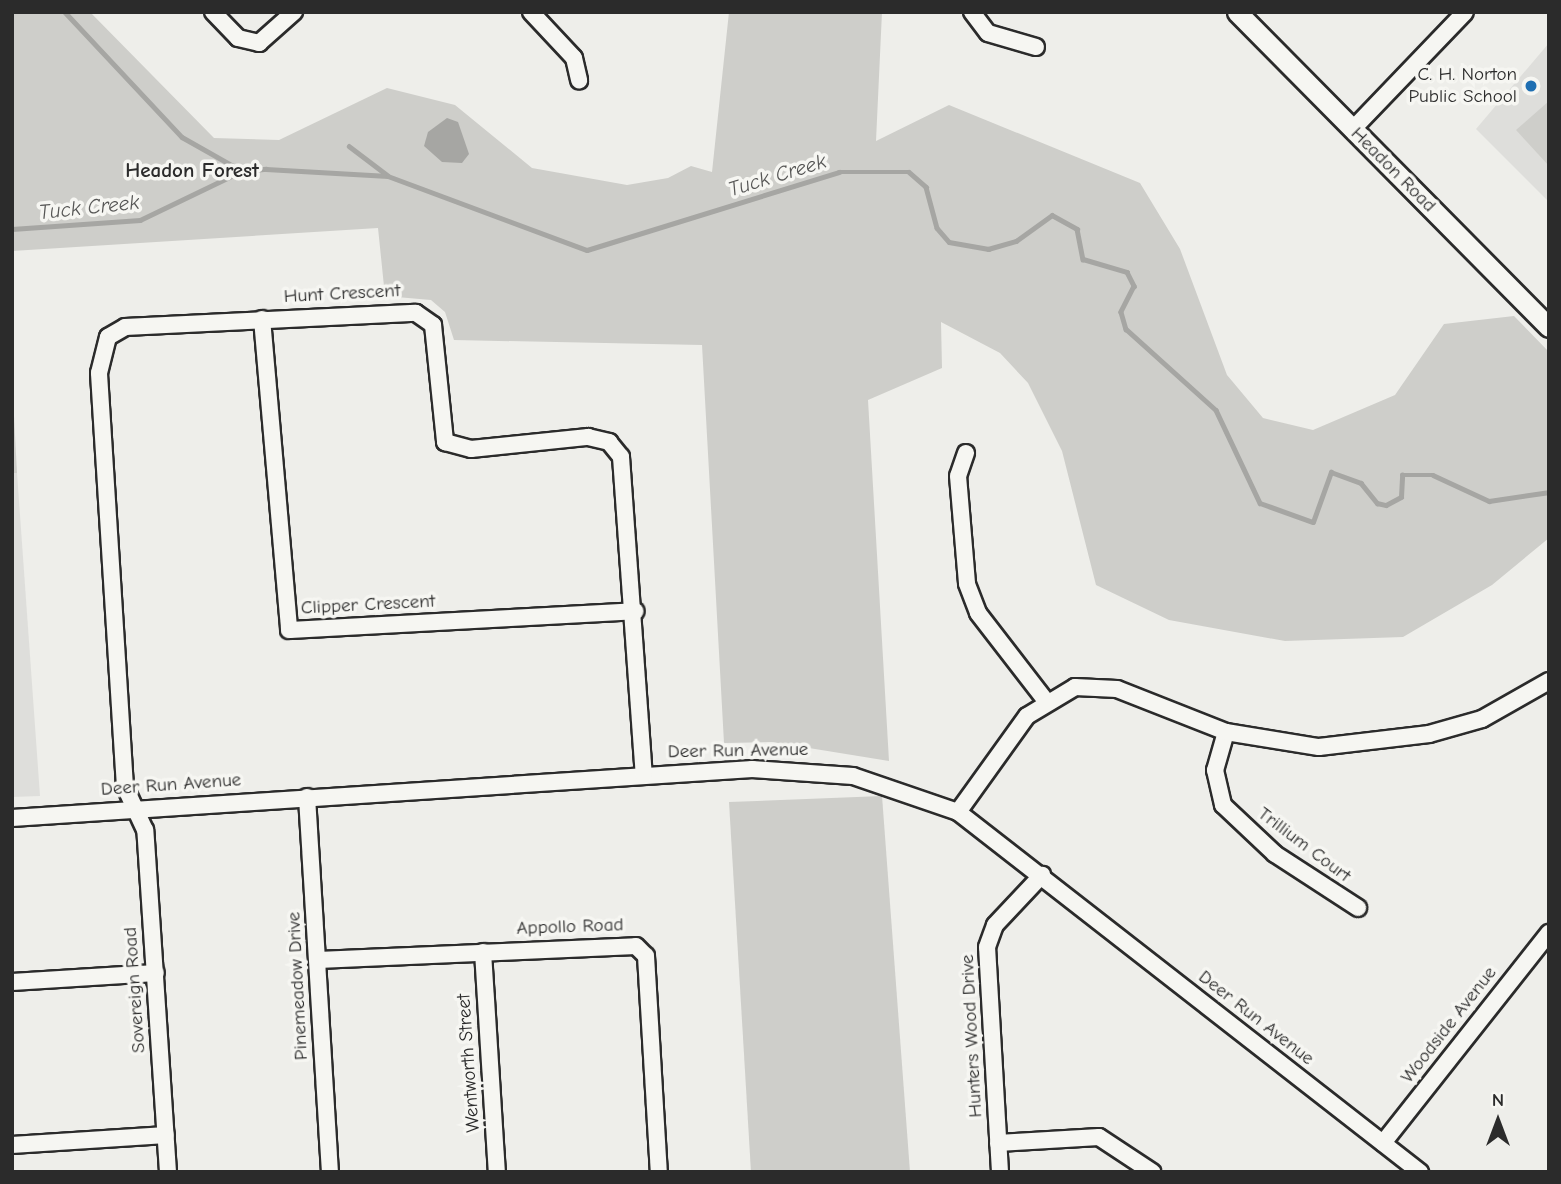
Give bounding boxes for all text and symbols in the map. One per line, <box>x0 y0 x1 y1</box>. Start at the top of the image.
place label: C. H. Norton Public School <box>1408 64 1517 108</box>
marker: C. H. Norton Public School <box>1523 78 1539 94</box>
street label: Headon Road <box>1346 123 1440 217</box>
water label: Tuck Creek <box>725 148 829 202</box>
district label: Headon Forest <box>125 157 259 183</box>
water label: Tuck Creek <box>37 189 141 225</box>
street label: Hunt Crescent <box>283 280 401 308</box>
street label: Clipper Crescent <box>300 590 436 620</box>
street label: Deer Run Avenue <box>668 738 808 764</box>
street label: Deer Run Avenue <box>100 769 242 801</box>
street label: Trillium Court <box>1253 803 1355 887</box>
street label: Pinemeadow Drive <box>283 911 313 1061</box>
street label: Appollo Road <box>516 914 624 940</box>
street label: Sovereign Road <box>119 926 151 1054</box>
street label: Hunters Wood Drive <box>956 954 988 1118</box>
street label: Woodside Avenue <box>1396 962 1502 1088</box>
street label: Deer Run Avenue <box>1194 966 1318 1070</box>
street label: Wentworth Street <box>453 993 485 1133</box>
north arrow <box>1463 1086 1533 1156</box>
text: N <box>1492 1089 1504 1111</box>

